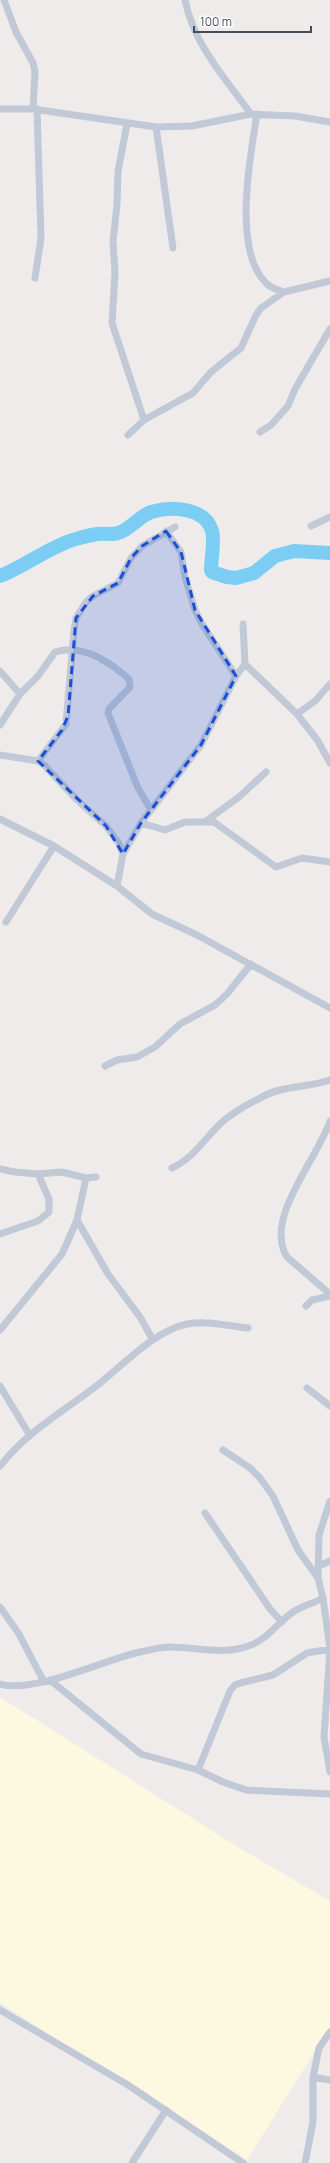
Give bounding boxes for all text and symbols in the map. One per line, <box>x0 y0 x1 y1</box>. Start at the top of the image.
scale bar <box>194 8 311 34</box>
text: 100 m <box>200 13 232 30</box>

